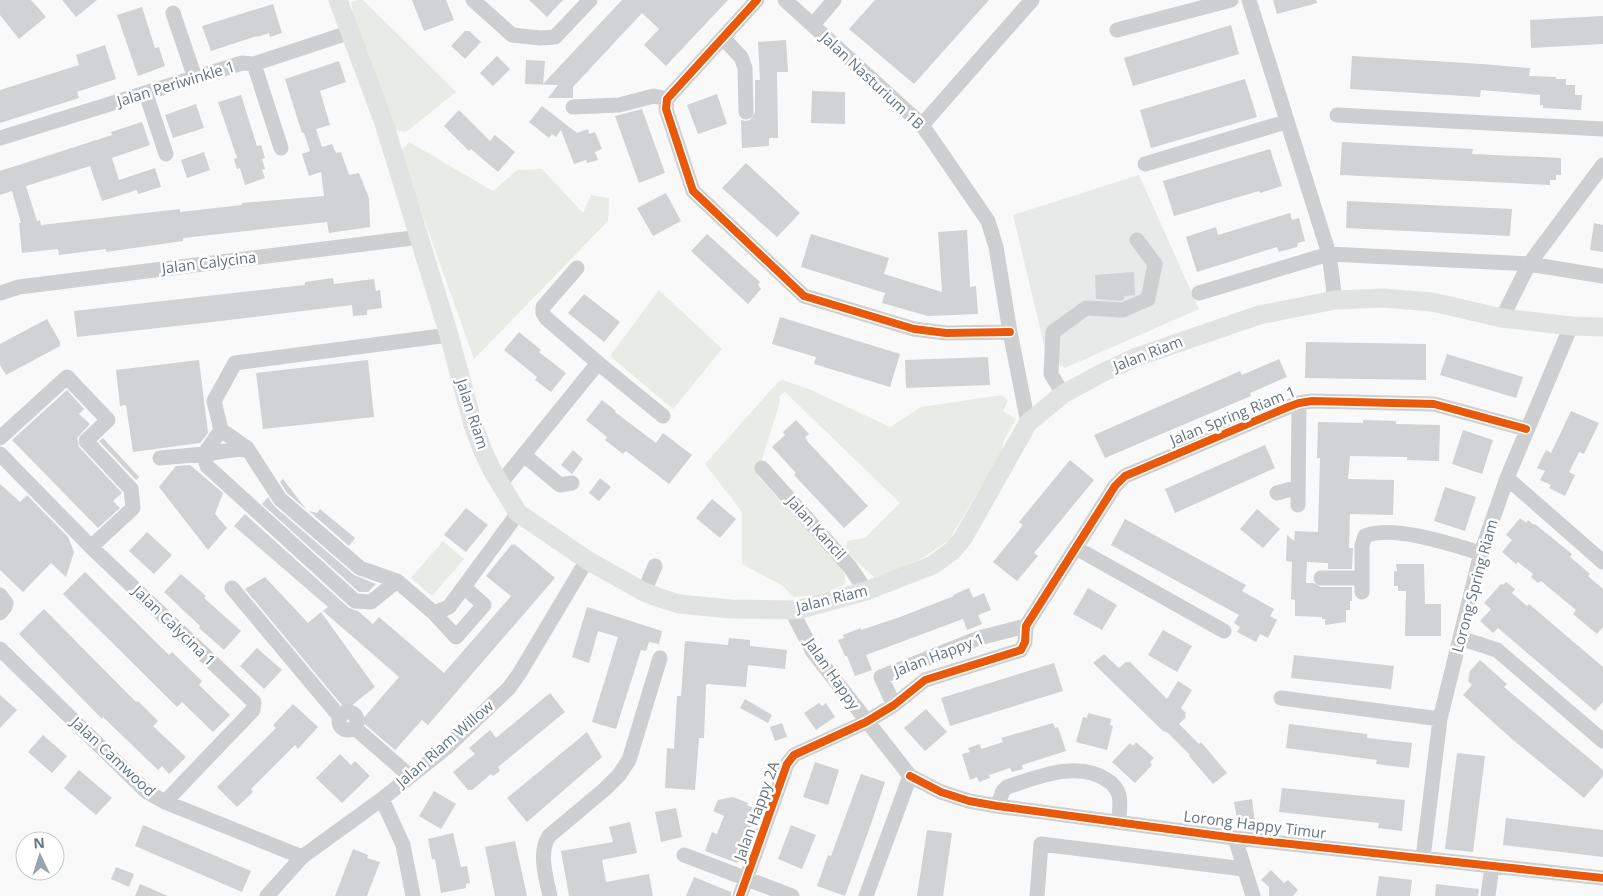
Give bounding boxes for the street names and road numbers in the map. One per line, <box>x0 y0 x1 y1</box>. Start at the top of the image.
street label: Jalan Nasturium 1B <box>815 26 929 133</box>
street label: Jalan Periwinkle 1 <box>112 56 237 111</box>
street label: Jalan Calycina <box>158 246 257 278</box>
street label: Jalan Riam <box>1108 331 1185 376</box>
street label: Jalan Riam <box>452 374 494 451</box>
street label: Jalan Spring Riam 1 <box>1165 381 1298 450</box>
street label: Jalan Kancil <box>782 490 851 563</box>
street label: Lorong Spring Riam <box>1447 517 1501 655</box>
street label: Jalan Calycina 1 <box>128 579 220 670</box>
street label: Jalan Riam <box>792 580 870 617</box>
street label: Jalan Happy 1 <box>889 628 987 681</box>
street label: Jalan Happy <box>800 632 865 713</box>
street label: Jalan Riam Willow <box>390 695 497 792</box>
street label: Jalan Camwood <box>66 711 160 800</box>
street label: Jalan Happy 2A <box>728 758 784 865</box>
street label: Lorong Happy Timur <box>1183 805 1328 843</box>

